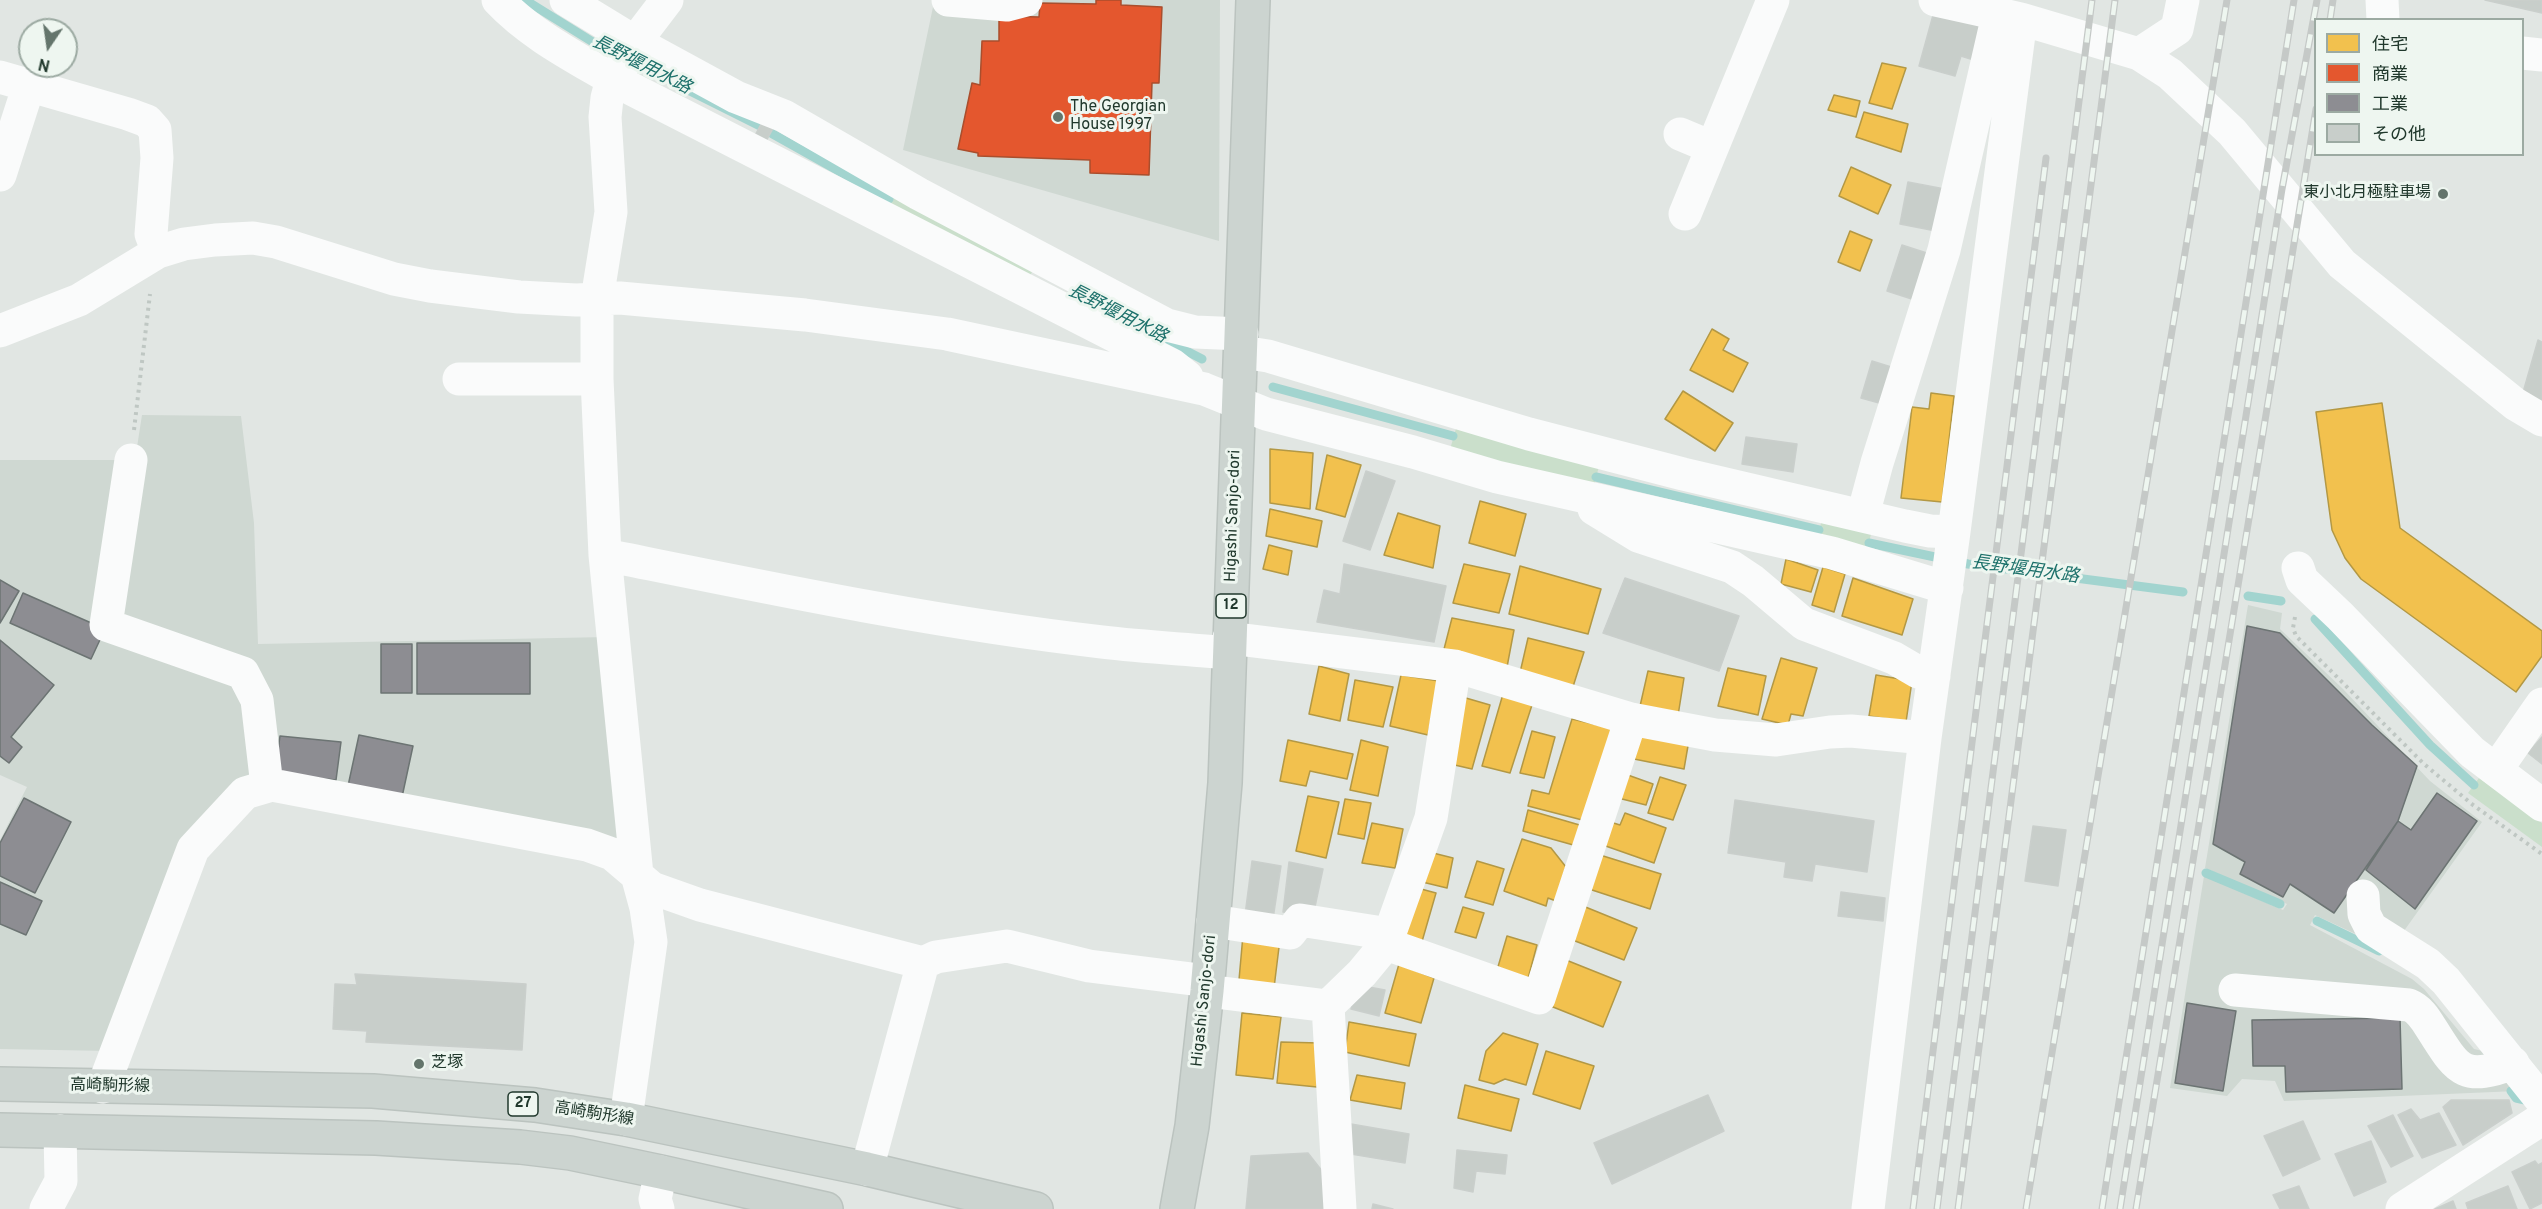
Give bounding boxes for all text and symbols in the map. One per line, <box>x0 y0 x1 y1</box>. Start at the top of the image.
north arrow <box>18 18 78 78</box>
legend <box>2314 18 2524 156</box>
water label: 長野堰用水路 <box>588 32 694 100</box>
text: 住宅 <box>2372 34 2408 57</box>
text: N <box>37 53 52 75</box>
text: 商業 <box>2372 64 2408 87</box>
text: 工業 <box>2372 94 2408 117</box>
place label: The Georgian House 1997 <box>1070 98 1166 136</box>
marker: The Georgian House 1997 <box>1051 110 1065 124</box>
text: その他 <box>2372 124 2426 147</box>
place label: 東小北月極駐車場 <box>2303 184 2431 204</box>
marker: 東小北月極駐車場 <box>2436 187 2450 201</box>
water label: 長野堰用水路 <box>1064 281 1170 349</box>
street label: Higashi Sanjo-dori <box>1222 449 1246 583</box>
water label: 長野堰用水路 <box>1970 553 2080 589</box>
road number: 12 <box>1216 594 1246 618</box>
street label: Higashi Sanjo-dori <box>1189 934 1221 1068</box>
place label: 芝塚 <box>431 1054 463 1074</box>
marker: 芝塚 <box>412 1057 426 1071</box>
street label: 高崎駒形線 <box>70 1077 150 1097</box>
road number: 27 <box>508 1092 538 1116</box>
street label: 高崎駒形線 <box>553 1099 635 1131</box>

